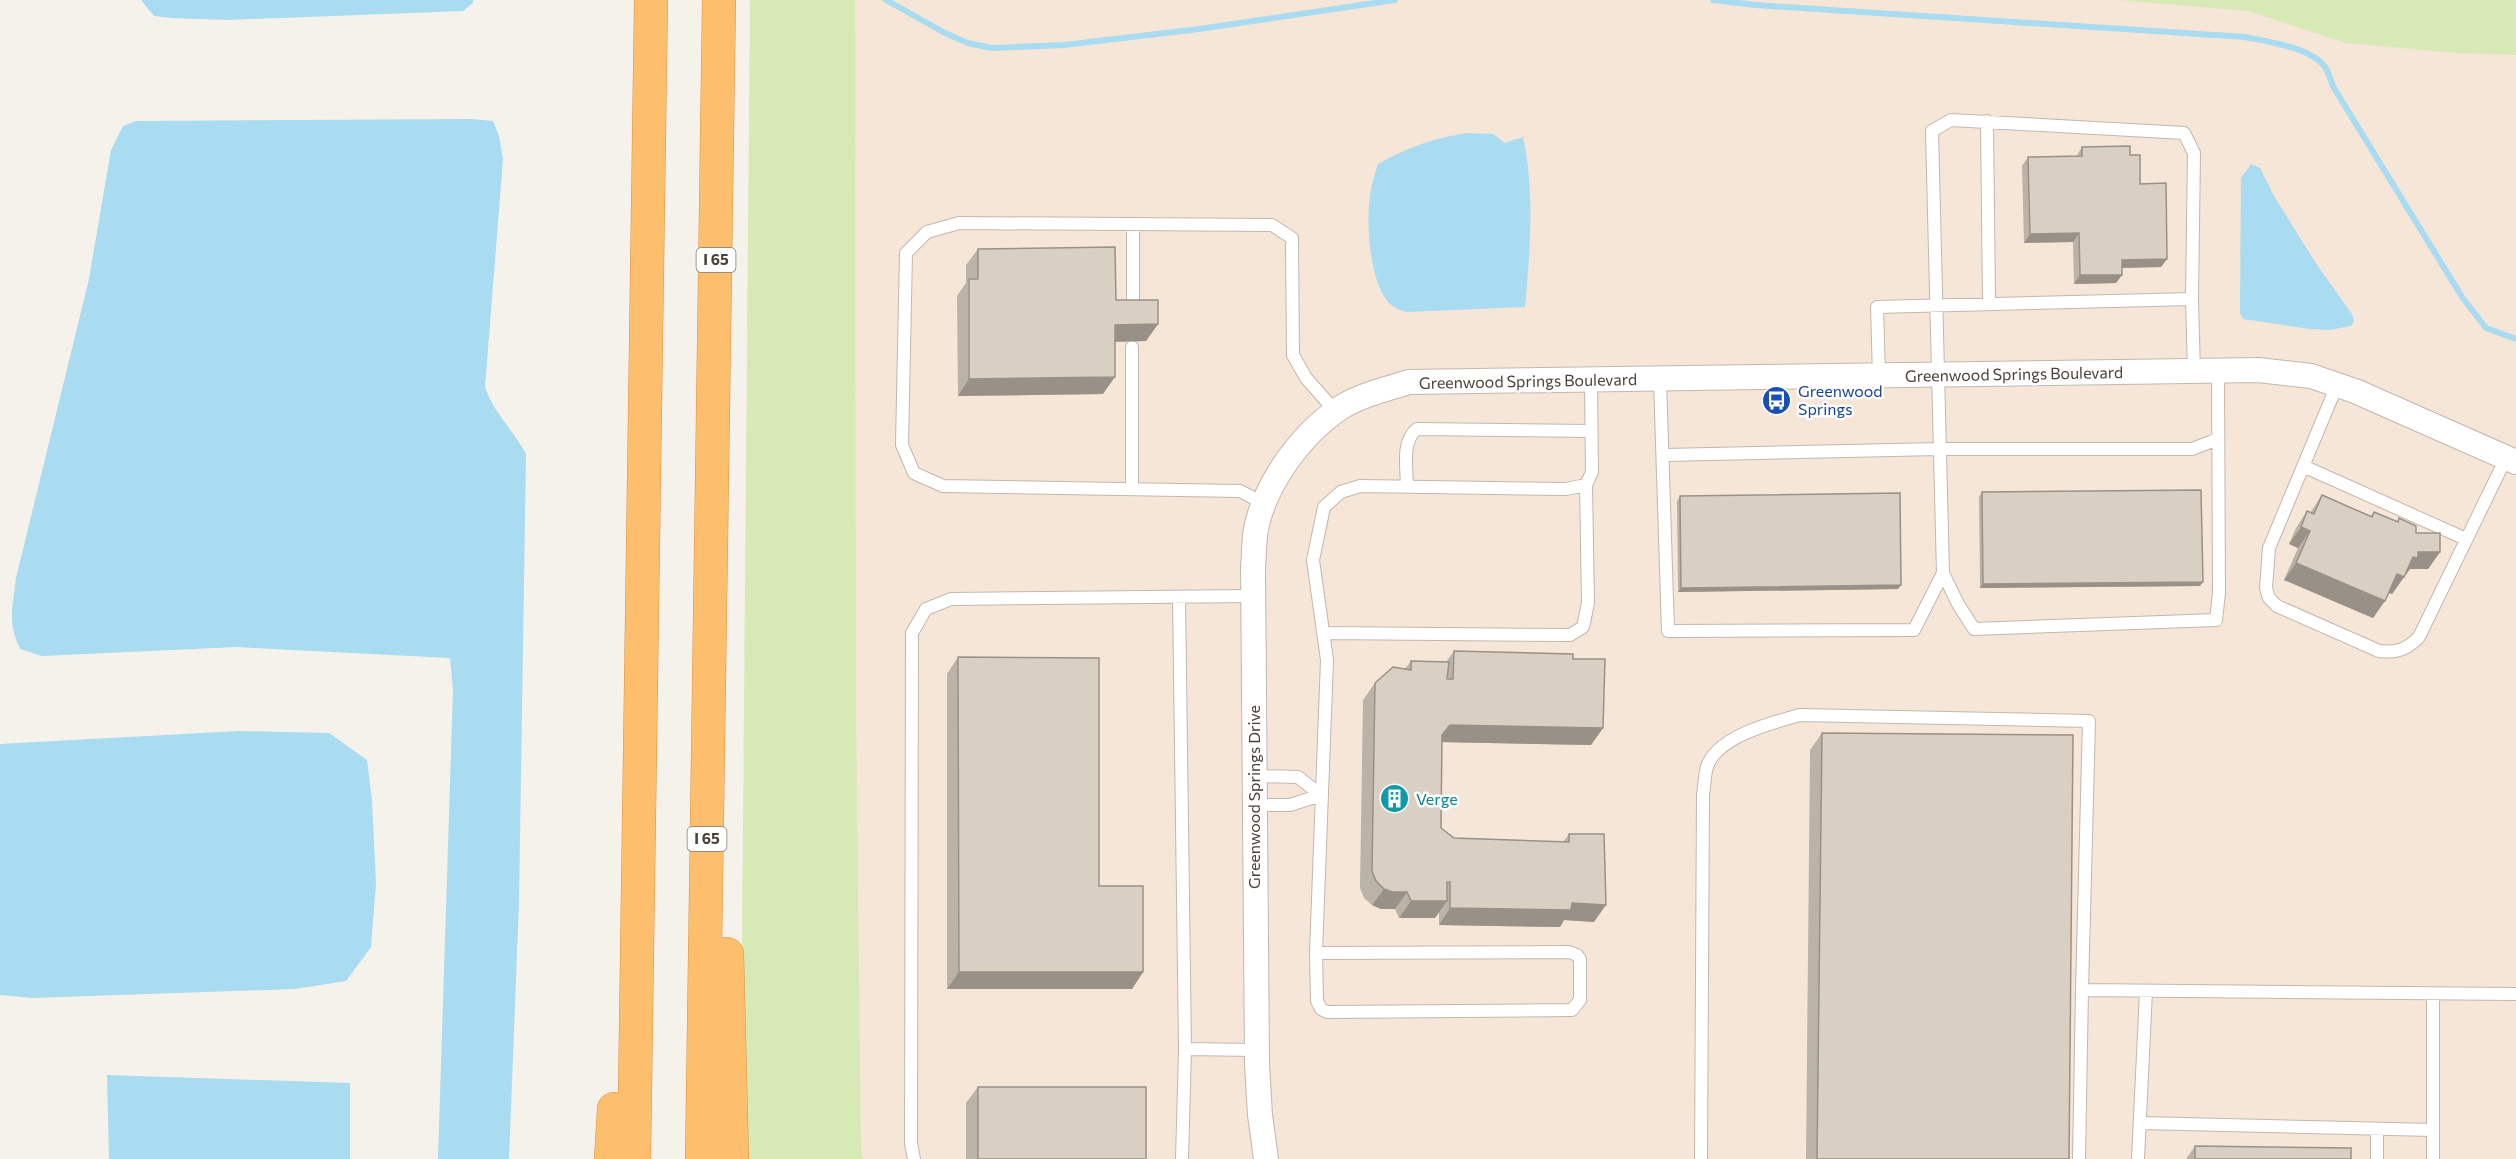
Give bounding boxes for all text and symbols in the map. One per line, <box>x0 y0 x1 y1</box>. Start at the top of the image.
road number: I 65 <box>696 248 736 272</box>
street label: Greenwood Springs Boulevard <box>1905 362 2123 385</box>
street label: Greenwood Springs Boulevard <box>1419 369 1637 392</box>
place label: Greenwood Springs <box>1798 381 1883 418</box>
bus stop icon: Greenwood Springs <box>1761 384 1793 416</box>
street label: Greenwood Springs Drive <box>1244 705 1263 889</box>
building icon: Verge <box>1379 783 1411 815</box>
place label: Verge <box>1416 789 1458 808</box>
road number: I 65 <box>688 827 726 851</box>

